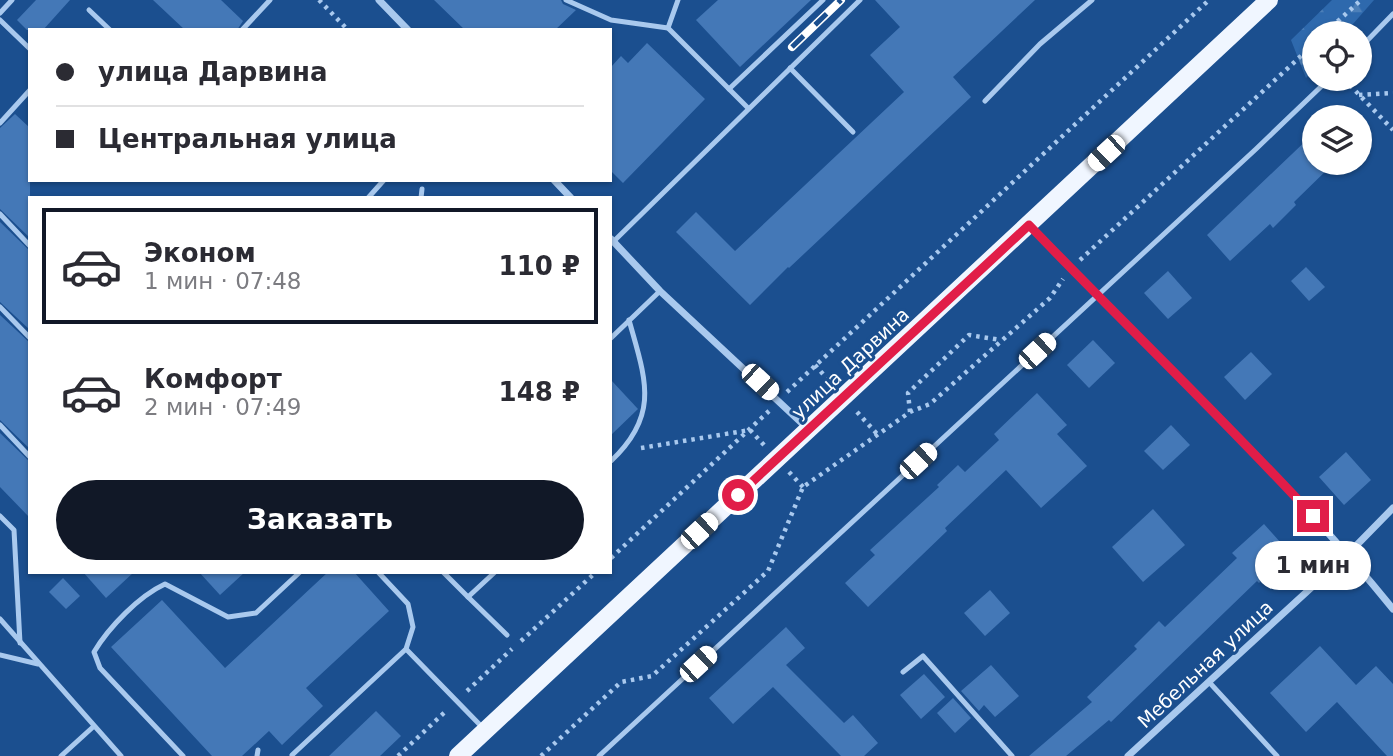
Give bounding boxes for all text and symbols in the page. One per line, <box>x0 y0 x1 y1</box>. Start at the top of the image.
map controls <box>1302 21 1372 175</box>
button: locate <box>1302 21 1372 91</box>
text: улица Дарвина <box>98 57 328 87</box>
button: layers <box>1302 105 1372 175</box>
text: Центральная улица <box>98 124 397 154</box>
car <box>1084 131 1129 175</box>
icon: car <box>60 235 123 298</box>
text: Эконом <box>144 238 256 268</box>
text: 110 ₽ <box>499 251 580 281</box>
text: 1 мин · 07:48 <box>144 268 302 294</box>
street label: улица Дарвина <box>787 303 913 423</box>
car <box>1015 329 1060 373</box>
car <box>738 360 783 404</box>
icon: car <box>60 361 123 424</box>
text: Комфорт <box>144 364 282 394</box>
text: 148 ₽ <box>499 377 580 407</box>
text: 2 мин · 07:49 <box>144 394 302 420</box>
car <box>896 439 941 483</box>
route start <box>722 479 754 511</box>
button: Заказать <box>56 480 584 560</box>
route end <box>1297 500 1329 532</box>
car <box>677 509 722 553</box>
callout: 1 мин <box>1255 540 1371 590</box>
text: 1 мин <box>1276 552 1350 578</box>
street label: Мебельная улица <box>1133 596 1277 732</box>
car <box>676 642 721 686</box>

